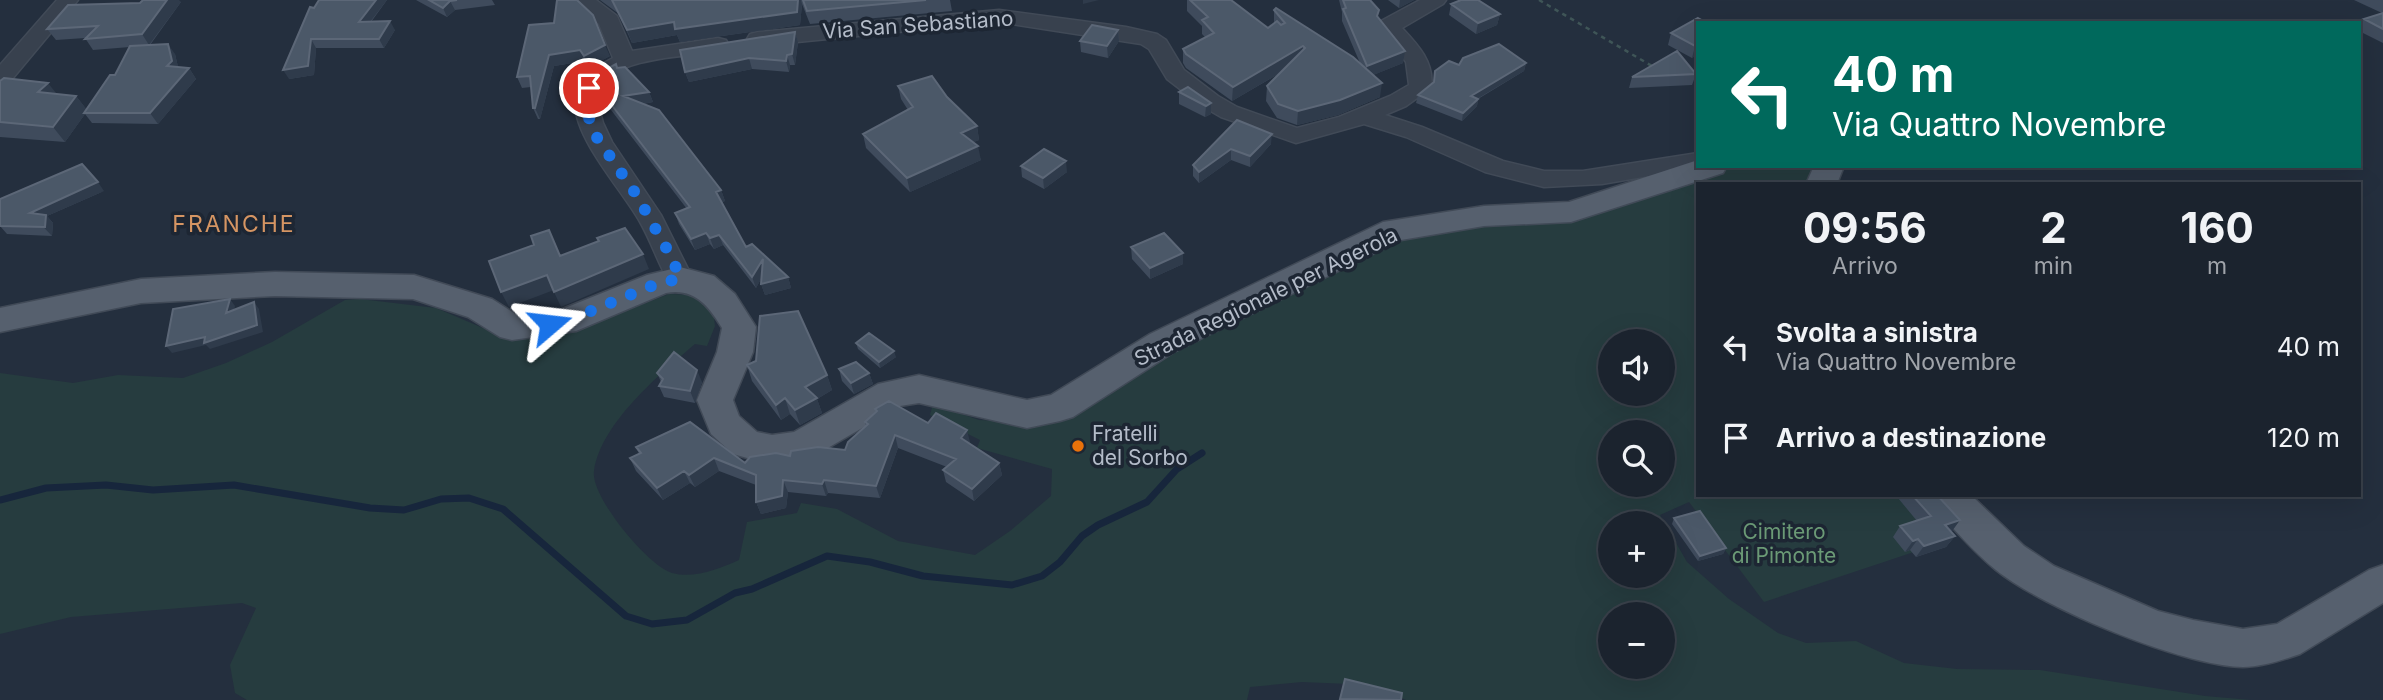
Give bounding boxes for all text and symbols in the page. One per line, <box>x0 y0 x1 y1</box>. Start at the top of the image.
street label: Via San Sebastiano <box>822 5 1014 44</box>
text: 40 m <box>1832 45 1955 104</box>
icon: left <box>1717 49 1808 140</box>
pin <box>559 58 619 118</box>
icon: arrive <box>570 69 608 107</box>
text: Via Quattro Novembre <box>1832 105 2167 144</box>
text: 09:56 <box>1803 202 1927 253</box>
text: 2 <box>2040 202 2067 253</box>
text: 160 <box>2180 202 2254 253</box>
district label: FRANCHE <box>172 210 296 238</box>
street label: Strada Regionale per Agerola <box>1130 222 1401 371</box>
text: Arrivo <box>1832 252 1898 280</box>
text: min <box>2034 252 2073 280</box>
text: m <box>2207 252 2227 280</box>
position arrow <box>513 287 587 361</box>
text: Svolta a sinistra <box>1776 317 1978 348</box>
icon: left <box>1717 328 1755 366</box>
map controls <box>1598 329 1675 679</box>
button: sound <box>1598 329 1675 406</box>
text: 40 m <box>2277 331 2340 362</box>
text: Via Quattro Novembre <box>1776 348 2016 376</box>
icon: arrive <box>1717 419 1755 457</box>
button: search <box>1598 420 1675 497</box>
place label: Fratelli del Sorbo <box>1092 421 1188 470</box>
text: Arrivo a destinazione <box>1776 422 2046 453</box>
text: 120 m <box>2267 422 2340 453</box>
marker: Fratelli del Sorbo <box>1070 438 1086 454</box>
button: + <box>1598 511 1675 588</box>
park label: Cimitero di Pimonte <box>1732 519 1836 568</box>
button: − <box>1598 602 1675 679</box>

